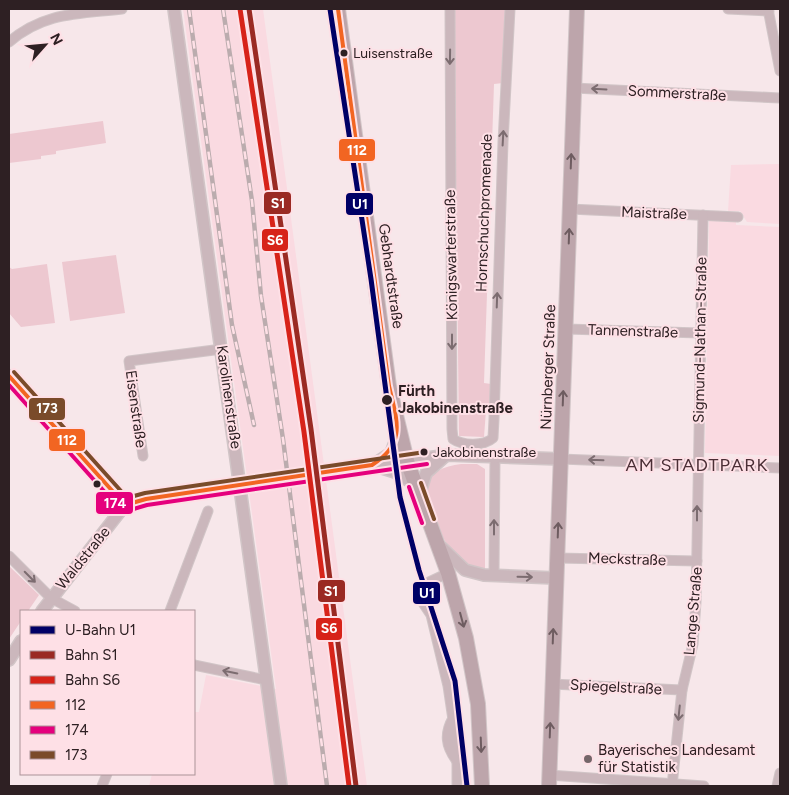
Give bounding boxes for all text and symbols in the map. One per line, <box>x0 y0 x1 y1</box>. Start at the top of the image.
north arrow <box>20 20 70 70</box>
text: N <box>46 31 66 48</box>
place label: Luisenstraße <box>353 45 433 62</box>
marker: Luisenstraße <box>339 48 349 58</box>
one-way arrow <box>445 49 455 65</box>
street label: Sommerstraße <box>627 81 727 105</box>
one-way arrow <box>592 84 608 93</box>
one-way arrow <box>498 130 508 146</box>
street label: Hornschuchpromenade <box>472 134 496 292</box>
line badge: 112 <box>338 138 376 162</box>
text: 112 <box>347 142 367 159</box>
one-way arrow <box>567 153 576 169</box>
street label: Königswarterstraße <box>441 190 461 320</box>
line badge: S1 <box>263 191 292 215</box>
line badge: U1 <box>345 192 374 216</box>
text: S1 <box>271 195 285 212</box>
text: U1 <box>352 196 368 213</box>
street label: Maistraße <box>621 203 687 223</box>
street label: Gebhardtstraße <box>375 222 407 330</box>
line badge: S6 <box>261 228 289 252</box>
one-way arrow <box>564 228 573 244</box>
text: S6 <box>267 232 283 249</box>
street label: Sigmund-Nathan-Straße <box>690 257 710 423</box>
one-way arrow <box>492 293 502 309</box>
street label: Nürnberger Straße <box>537 304 559 430</box>
street label: Tannenstraße <box>588 320 678 342</box>
one-way arrow <box>447 334 457 350</box>
street label: Karolinenstraße <box>213 344 245 450</box>
street label: Eisenstraße <box>122 369 150 449</box>
place label: Fürth Jakobinenstraße <box>398 382 513 417</box>
one-way arrow <box>558 391 568 407</box>
marker: Fürth Jakobinenstraße <box>380 393 394 407</box>
line badge: 173 <box>28 397 66 421</box>
text: 173 <box>36 400 58 417</box>
line badge: 112 <box>48 428 86 452</box>
text: 112 <box>57 432 77 449</box>
place label: Jakobinenstraße <box>433 444 536 461</box>
marker: Jakobinenstraße <box>419 447 429 457</box>
district label: AM STADTPARK <box>626 454 768 476</box>
one-way arrow <box>588 456 604 465</box>
unlabelled marker <box>92 479 102 489</box>
line badge: 174 <box>95 491 134 515</box>
text: 174 <box>104 495 126 512</box>
one-way arrow <box>692 505 702 522</box>
one-way arrow <box>489 519 499 535</box>
one-way arrow <box>554 522 563 538</box>
street label: Waldstraße <box>52 523 114 593</box>
street label: Meckstraße <box>588 549 666 569</box>
street label: Lange Straße <box>680 566 706 656</box>
one-way arrow <box>24 571 36 583</box>
one-way arrow <box>516 572 532 581</box>
line badge: S1 <box>317 579 346 603</box>
line badge: U1 <box>412 581 441 605</box>
text: S1 <box>324 583 338 600</box>
text: U1 <box>419 585 435 602</box>
legend <box>20 610 195 775</box>
one-way arrow <box>457 611 467 627</box>
line badge: S6 <box>315 617 343 641</box>
text: S6 <box>321 620 337 637</box>
text: U-Bahn U1 <box>65 621 136 639</box>
one-way arrow <box>548 628 558 644</box>
text: Bahn S1 <box>65 646 118 664</box>
one-way arrow <box>222 667 238 677</box>
text: Bahn S6 <box>65 671 120 689</box>
street label: Spiegelstraße <box>570 676 662 698</box>
text: 112 <box>65 696 86 714</box>
one-way arrow <box>674 705 684 721</box>
text: 174 <box>65 721 89 739</box>
one-way arrow <box>545 722 555 738</box>
one-way arrow <box>476 736 486 753</box>
place label: Bayerisches Landesamt für Statistik <box>598 741 756 776</box>
text: 173 <box>65 746 87 764</box>
marker: Bayerisches Landesamt für Statistik <box>582 753 594 765</box>

